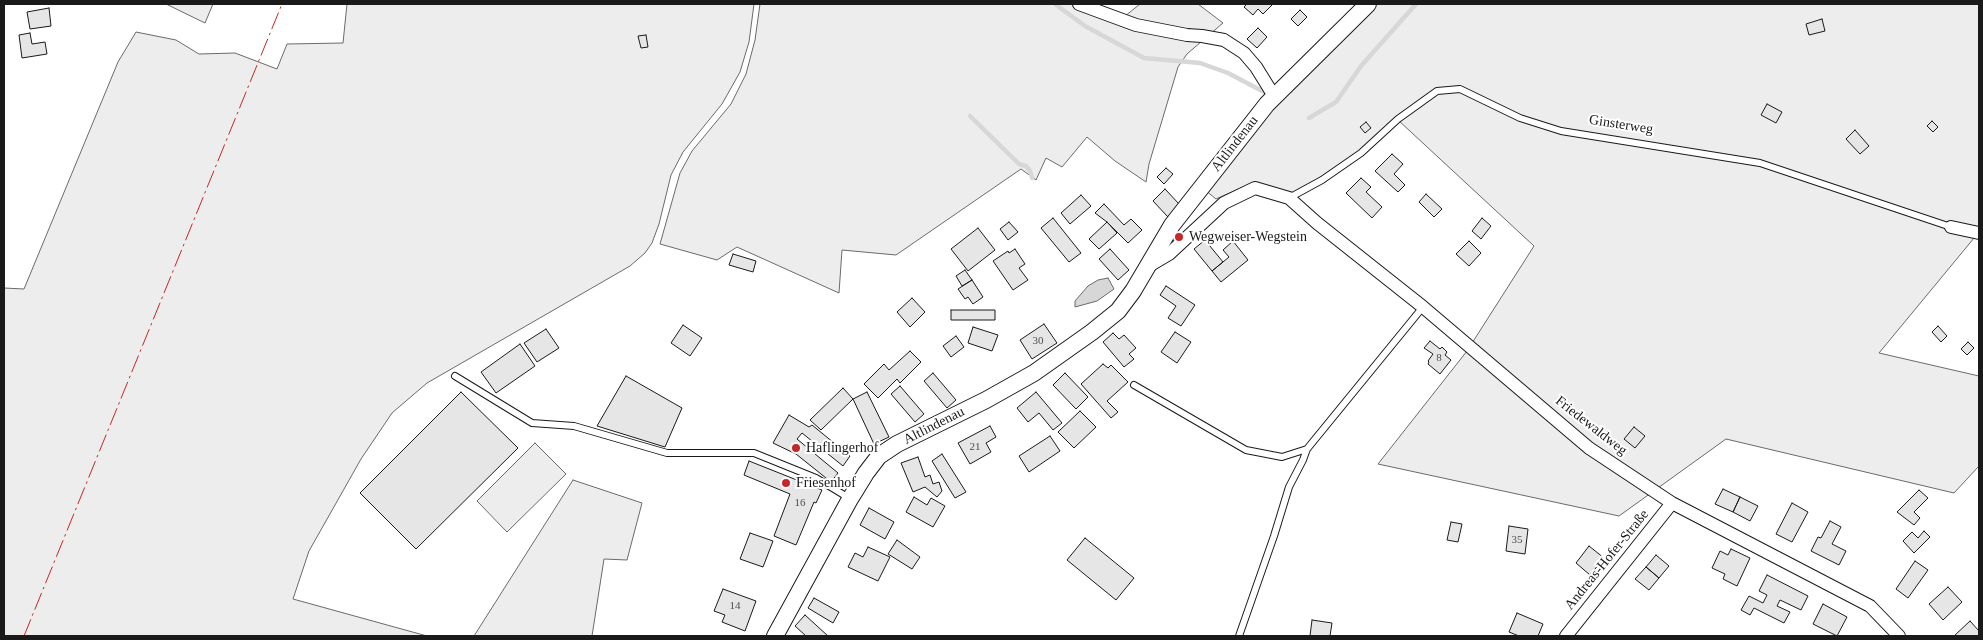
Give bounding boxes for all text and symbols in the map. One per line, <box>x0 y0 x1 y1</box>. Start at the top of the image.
street label: Ginsterweg <box>1588 112 1654 138</box>
street label: Altlindenau <box>1208 113 1262 175</box>
place label: Wegweiser-Wegstein <box>1189 229 1307 245</box>
marker: Wegweiser-Wegstein <box>1173 231 1185 243</box>
house number: 30 <box>1032 334 1044 348</box>
house number: 8 <box>1436 351 1442 365</box>
street label: Friedewaldweg <box>1552 393 1630 459</box>
street label: Altlindenau <box>901 404 967 448</box>
place label: Haflingerhof <box>806 440 878 456</box>
house number: 21 <box>970 440 980 454</box>
marker: Haflingerhof <box>790 442 802 454</box>
place label: Friesenhof <box>796 475 856 491</box>
marker: Friesenhof <box>780 477 792 489</box>
house number: 16 <box>794 496 806 510</box>
street label: Andreas-Hofer-Straße <box>1561 506 1653 614</box>
house number: 35 <box>1511 533 1522 547</box>
house number: 14 <box>730 599 740 613</box>

